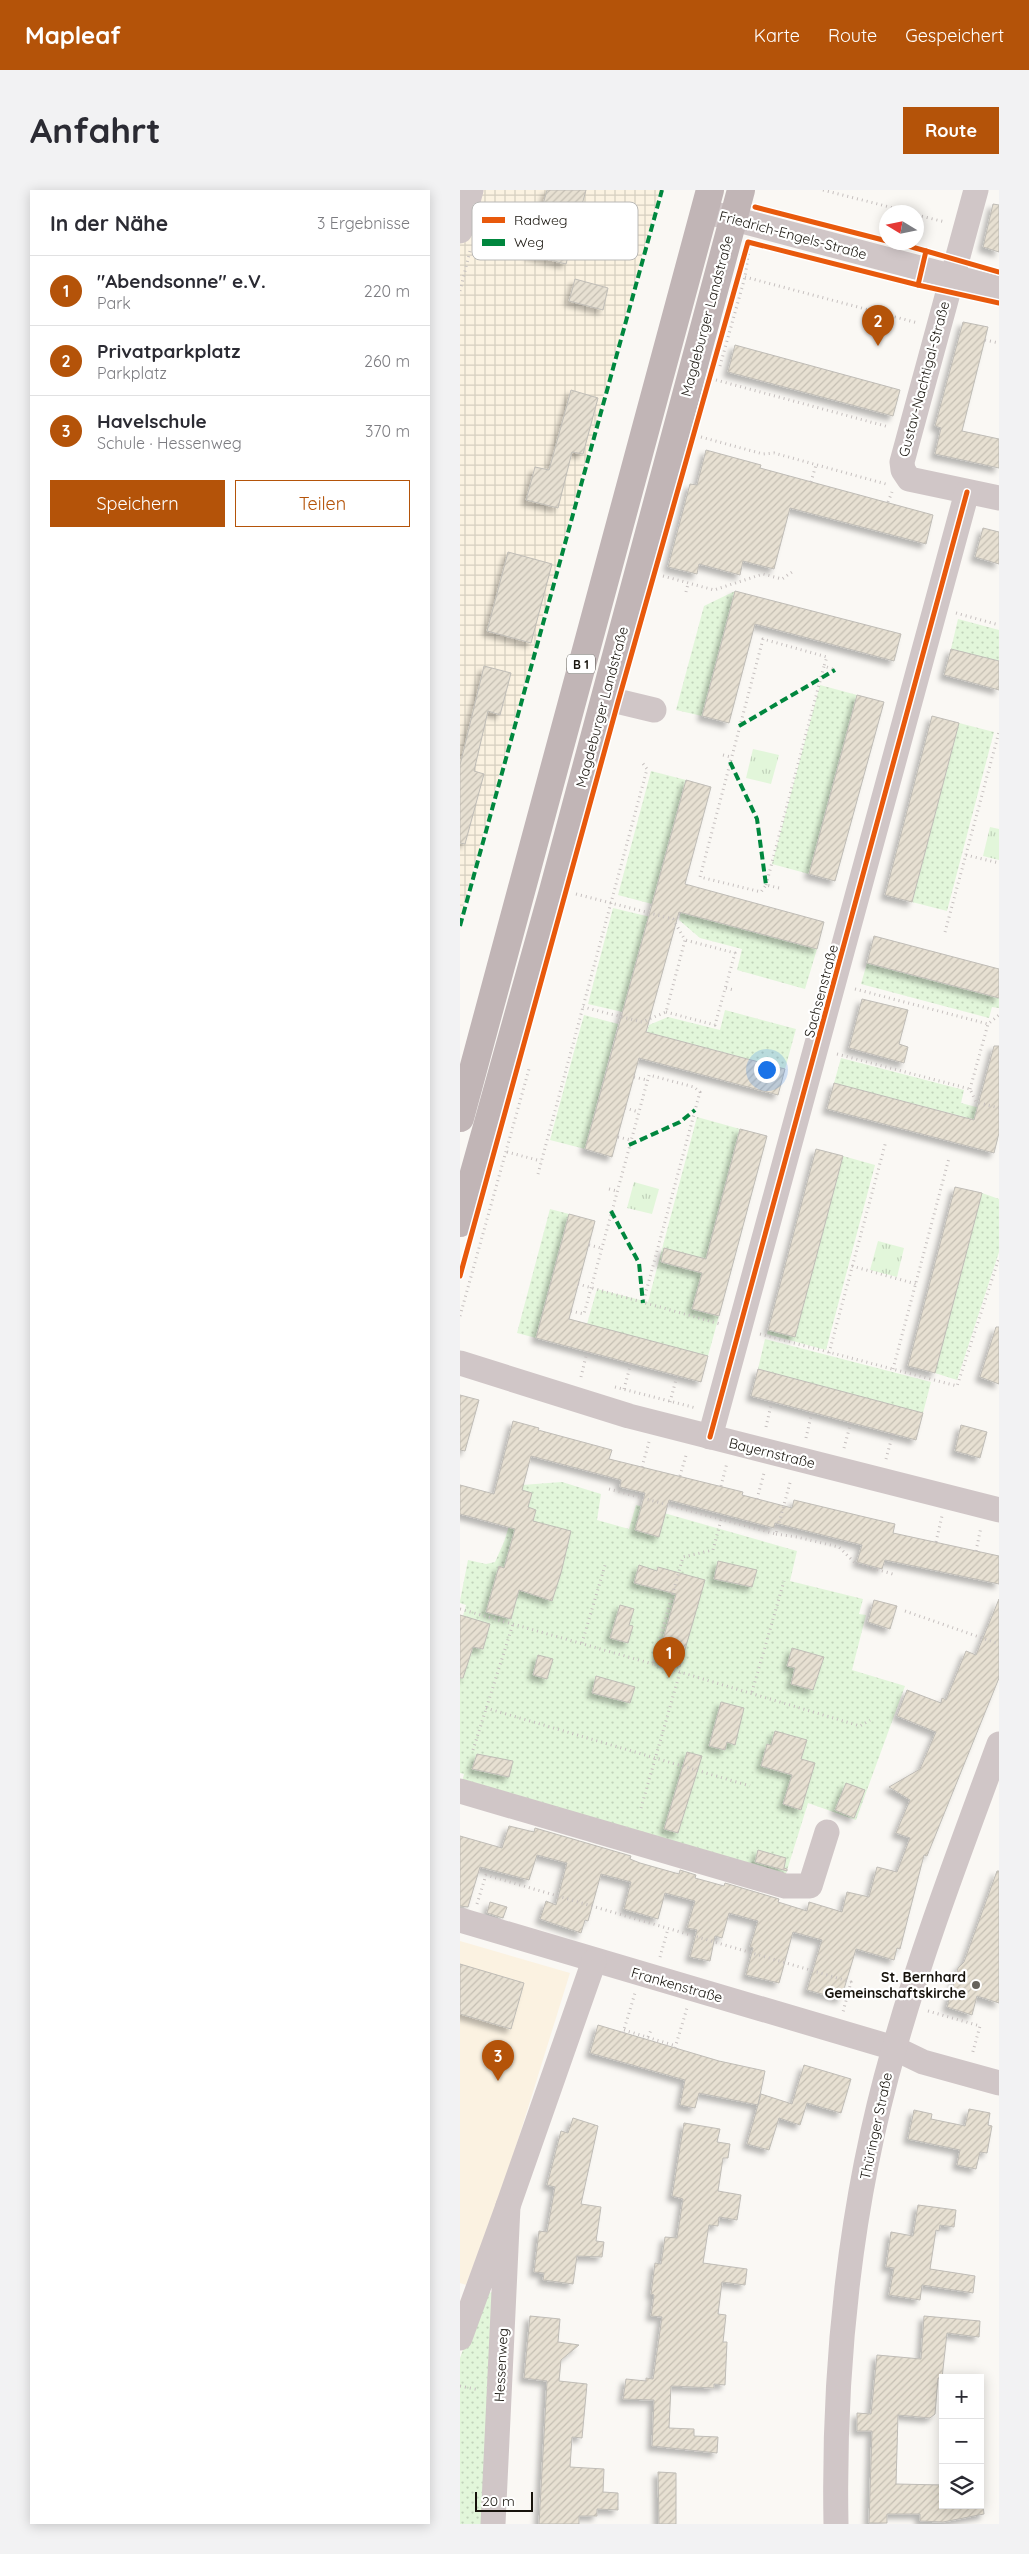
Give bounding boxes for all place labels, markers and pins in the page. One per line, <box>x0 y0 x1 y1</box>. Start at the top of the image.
pin: 2 <box>862 305 894 346</box>
pin: 1 <box>653 1637 685 1678</box>
place label: St. Bernhard Gemeinschaftskirche <box>824 1968 966 2002</box>
marker: St. Bernhard Gemeinschaftskirche <box>970 1979 982 1991</box>
pin: 3 <box>482 2040 514 2081</box>

